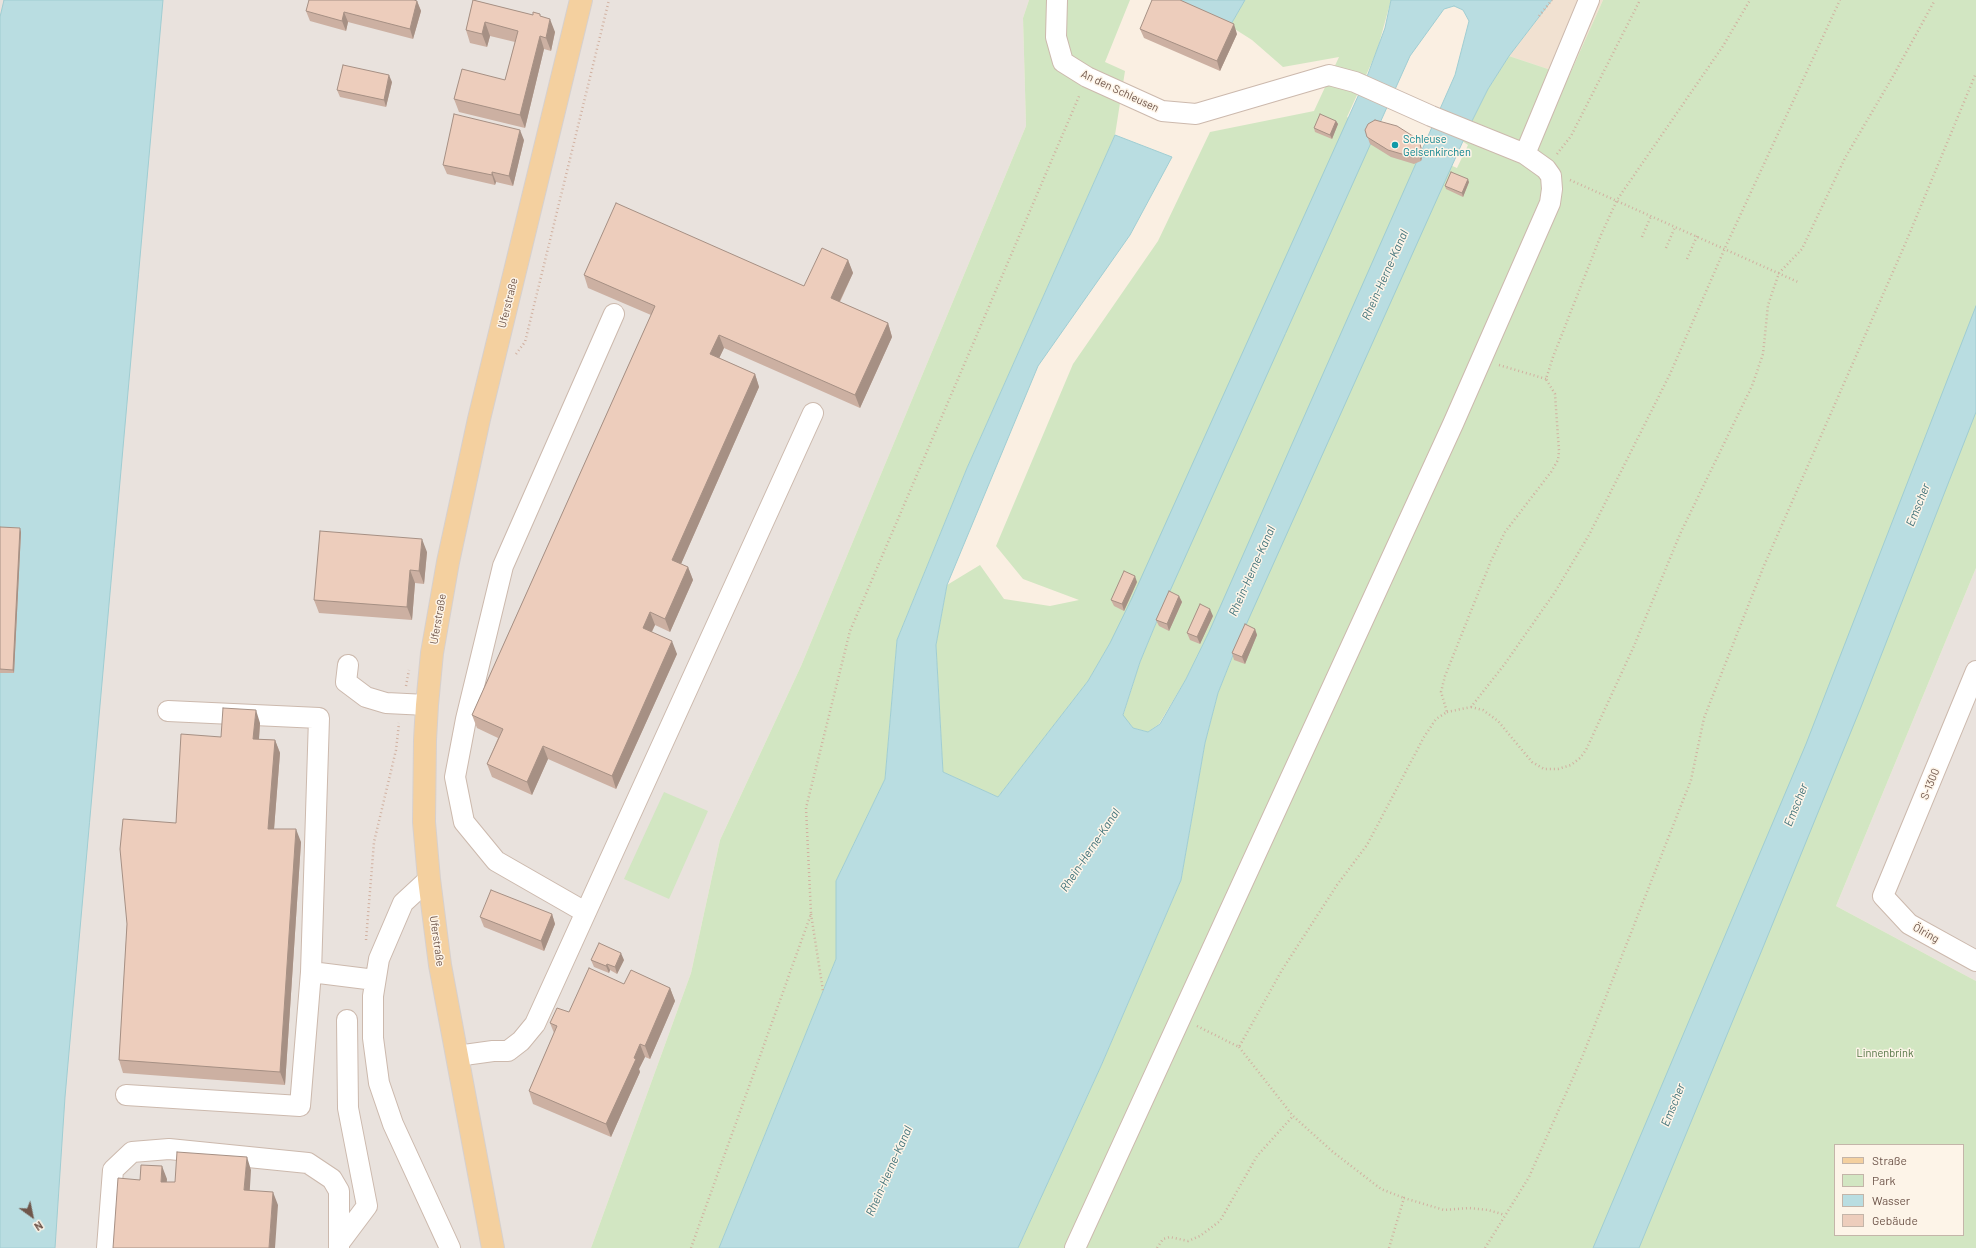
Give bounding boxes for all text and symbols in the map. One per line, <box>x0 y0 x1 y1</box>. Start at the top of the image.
street label: An den Schleusen <box>1079 67 1161 115</box>
place label: Schleuse Gelsenkirchen <box>1403 132 1471 158</box>
marker: Schleuse Gelsenkirchen <box>1390 140 1400 150</box>
water label: Rhein-Herne-Kanal <box>1359 228 1411 322</box>
street label: Uferstraße <box>495 277 521 329</box>
water label: Emscher <box>1903 481 1933 529</box>
water label: Rhein-Herne-Kanal <box>1226 524 1278 618</box>
street label: Uferstraße <box>427 593 449 645</box>
street label: S-1300 <box>1918 766 1942 802</box>
water label: Emscher <box>1781 781 1811 829</box>
water label: Rhein-Herne-Kanal <box>1057 806 1123 894</box>
street label: Uferstraße <box>427 915 447 967</box>
street label: Ölring <box>1911 920 1941 946</box>
park label: Linnenbrink <box>1857 1046 1913 1060</box>
water label: Emscher <box>1658 1081 1688 1129</box>
water label: Rhein-Herne-Kanal <box>863 1124 915 1218</box>
legend <box>1834 1144 1964 1236</box>
text: Straße <box>1872 1153 1907 1167</box>
text: Park <box>1872 1173 1896 1187</box>
text: Wasser <box>1872 1193 1910 1207</box>
north arrow <box>12 1196 52 1236</box>
text: Gebäude <box>1872 1213 1918 1227</box>
text: N <box>32 1219 45 1234</box>

